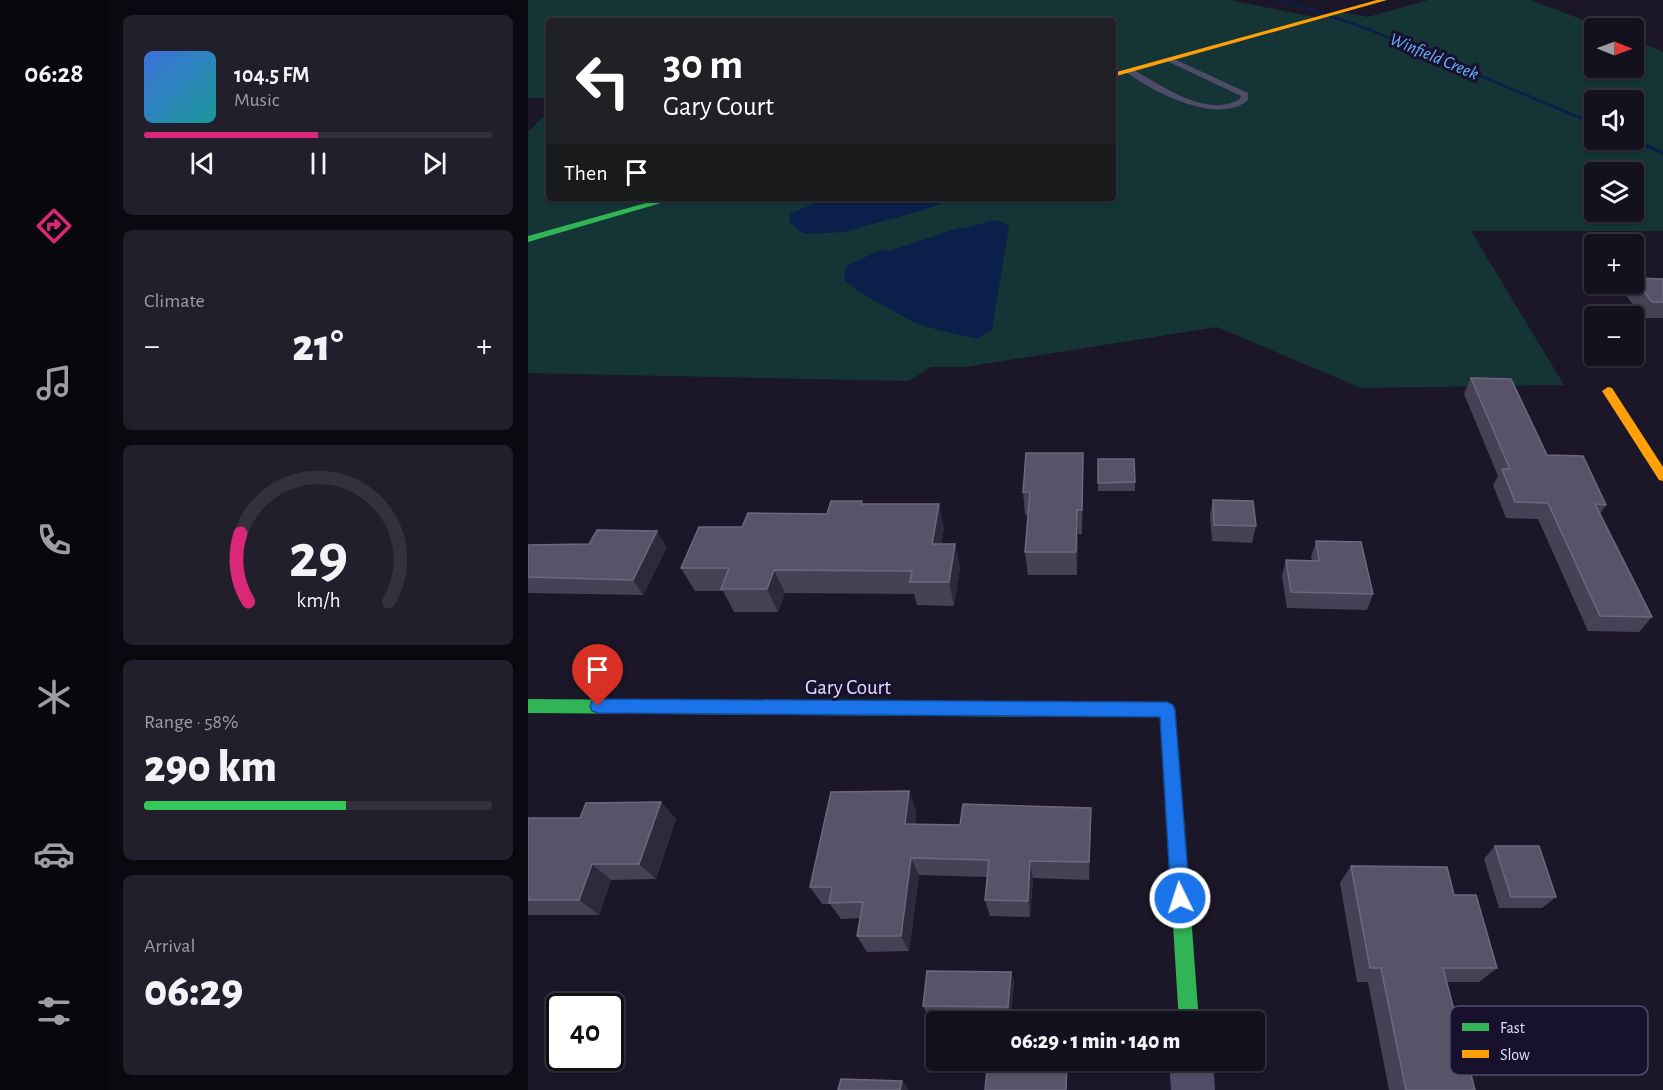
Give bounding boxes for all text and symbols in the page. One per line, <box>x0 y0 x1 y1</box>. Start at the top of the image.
north arrow <box>1584 18 1644 78</box>
map controls <box>1584 18 1644 366</box>
water label: Winfield Creek <box>1387 30 1481 84</box>
icon: left <box>564 42 642 120</box>
text: 30 m <box>663 44 743 86</box>
text: 06:28 <box>24 60 84 87</box>
text: 104.5 FM <box>234 64 310 86</box>
text: Music <box>234 90 280 110</box>
button: sound <box>1584 90 1644 150</box>
text: Gary Court <box>663 93 774 120</box>
icon: previous <box>186 147 219 180</box>
icon: pause <box>302 147 335 180</box>
icon: next <box>418 147 451 180</box>
icon: arrive <box>620 156 653 189</box>
text: Then <box>564 162 608 184</box>
button: layers <box>1584 162 1644 222</box>
icon: directions <box>33 205 75 247</box>
button: + <box>1584 234 1644 294</box>
text: Climate <box>144 291 205 311</box>
button: − <box>1584 306 1644 366</box>
text: 21° <box>292 324 344 369</box>
text: − <box>144 330 160 363</box>
text: + <box>476 330 492 363</box>
icon: music <box>33 362 75 404</box>
icon: phone <box>33 519 75 561</box>
text: 29 <box>288 526 348 588</box>
text: km/h <box>296 590 340 611</box>
pin <box>572 644 623 706</box>
icon: arrive <box>581 653 614 686</box>
icon: climate <box>33 676 75 718</box>
street label: Gary Court <box>805 677 891 698</box>
text: Range · 58% <box>144 712 239 732</box>
text: 290 km <box>144 745 277 790</box>
icon: car <box>33 833 75 875</box>
position arrow <box>1148 866 1212 930</box>
text: Arrival <box>144 936 195 956</box>
text: 06:29 <box>144 969 243 1014</box>
icon: filters <box>33 990 75 1032</box>
speed limit sign: 40 <box>546 993 624 1071</box>
legend <box>1450 1006 1648 1075</box>
text: Fast <box>1500 1020 1525 1036</box>
text: 06:29 · 1 min · 140 m <box>1011 1030 1180 1052</box>
text: Slow <box>1500 1047 1530 1063</box>

